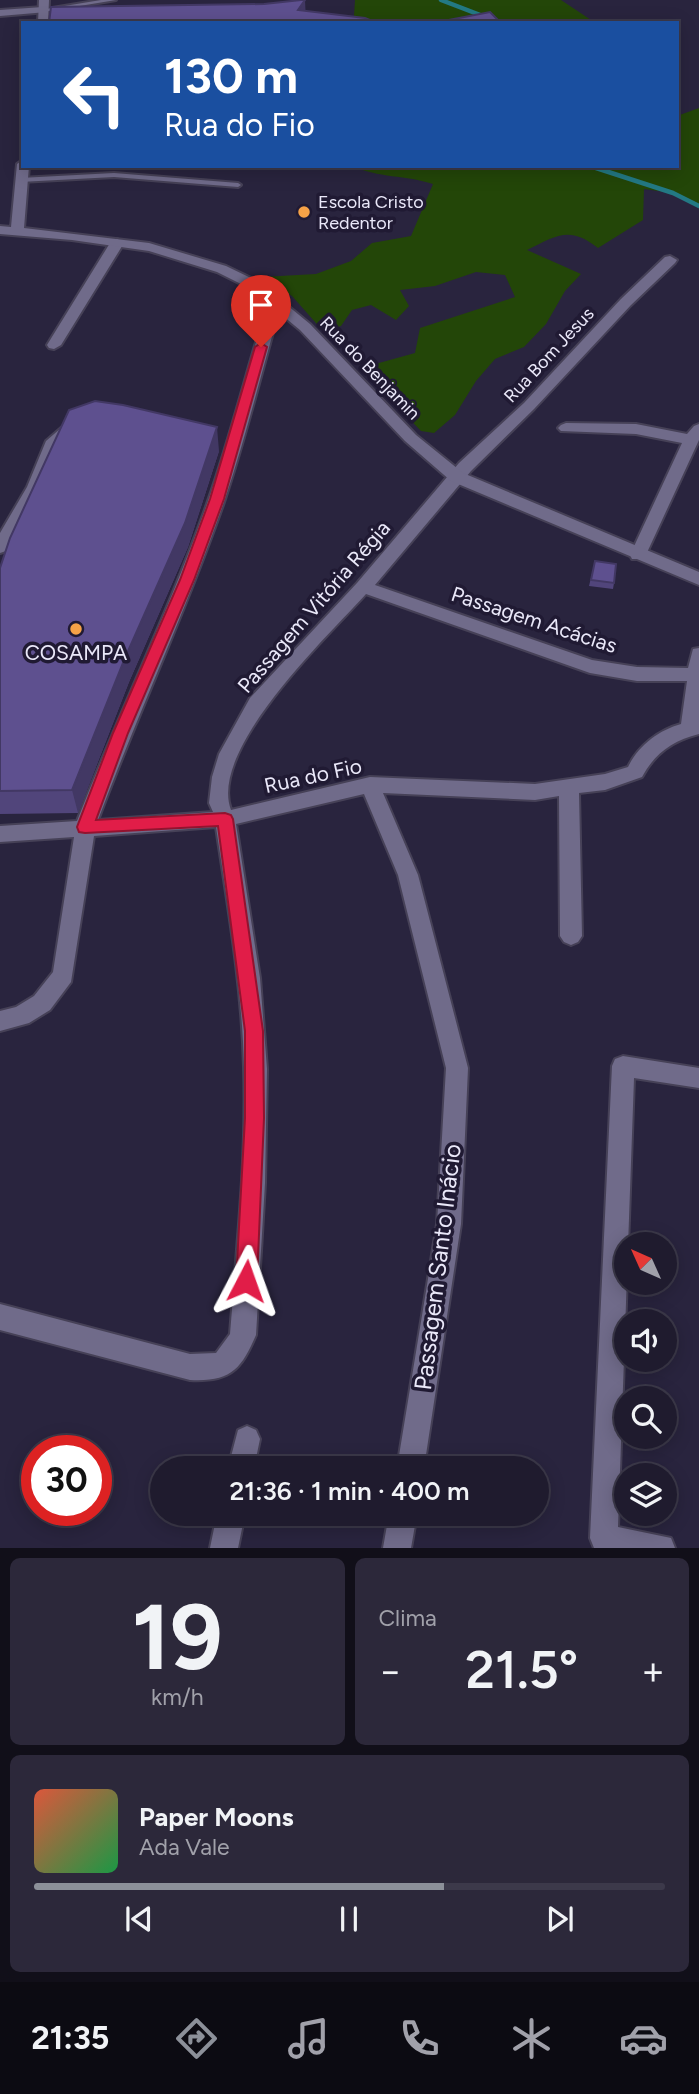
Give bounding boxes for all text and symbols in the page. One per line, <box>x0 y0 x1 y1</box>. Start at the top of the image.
text: 130 m <box>164 46 298 105</box>
icon: left <box>49 49 140 140</box>
text: Rua do Fio <box>164 106 315 144</box>
place label: Escola Cristo Redentor <box>318 191 424 234</box>
marker: Escola Cristo Redentor <box>296 204 312 220</box>
pin <box>231 275 291 347</box>
icon: arrive <box>242 286 280 324</box>
street label: Rua Bom Jesus <box>499 303 599 407</box>
street label: Rua do Benjamin <box>315 312 425 424</box>
street label: Passagem Vitória Régia <box>232 516 395 698</box>
street label: Passagem Acácias <box>448 581 620 658</box>
marker: COSAMPA <box>68 621 84 637</box>
place label: COSAMPA <box>25 640 127 665</box>
street label: Rua do Fio <box>262 753 364 798</box>
street label: Passagem Santo Inácio <box>408 1142 467 1392</box>
north arrow <box>614 1232 677 1295</box>
map controls <box>614 1232 677 1526</box>
position arrow <box>209 1244 283 1318</box>
button: sound <box>614 1309 677 1372</box>
button: search <box>614 1386 677 1449</box>
speed limit sign: 30 <box>21 1435 112 1526</box>
button: layers <box>614 1463 677 1526</box>
text: 21:36 · 1 min · 400 m <box>229 1475 470 1507</box>
text: 19 <box>132 1583 223 1692</box>
text: Clima <box>379 1604 437 1632</box>
text: 21.5° <box>465 1639 578 1701</box>
text: − <box>379 1648 402 1694</box>
text: + <box>641 1648 665 1694</box>
text: km/h <box>151 1683 204 1711</box>
text: Paper Moons <box>139 1801 294 1833</box>
text: Ada Vale <box>139 1833 230 1861</box>
icon: previous <box>120 1900 158 1938</box>
icon: pause <box>330 1900 368 1938</box>
icon: next <box>541 1900 579 1938</box>
icon: directions <box>172 2014 221 2063</box>
icon: music <box>284 2014 333 2063</box>
icon: phone <box>395 2014 444 2063</box>
icon: climate <box>507 2014 556 2063</box>
icon: car <box>619 2014 668 2063</box>
text: 21:35 <box>31 2019 109 2057</box>

